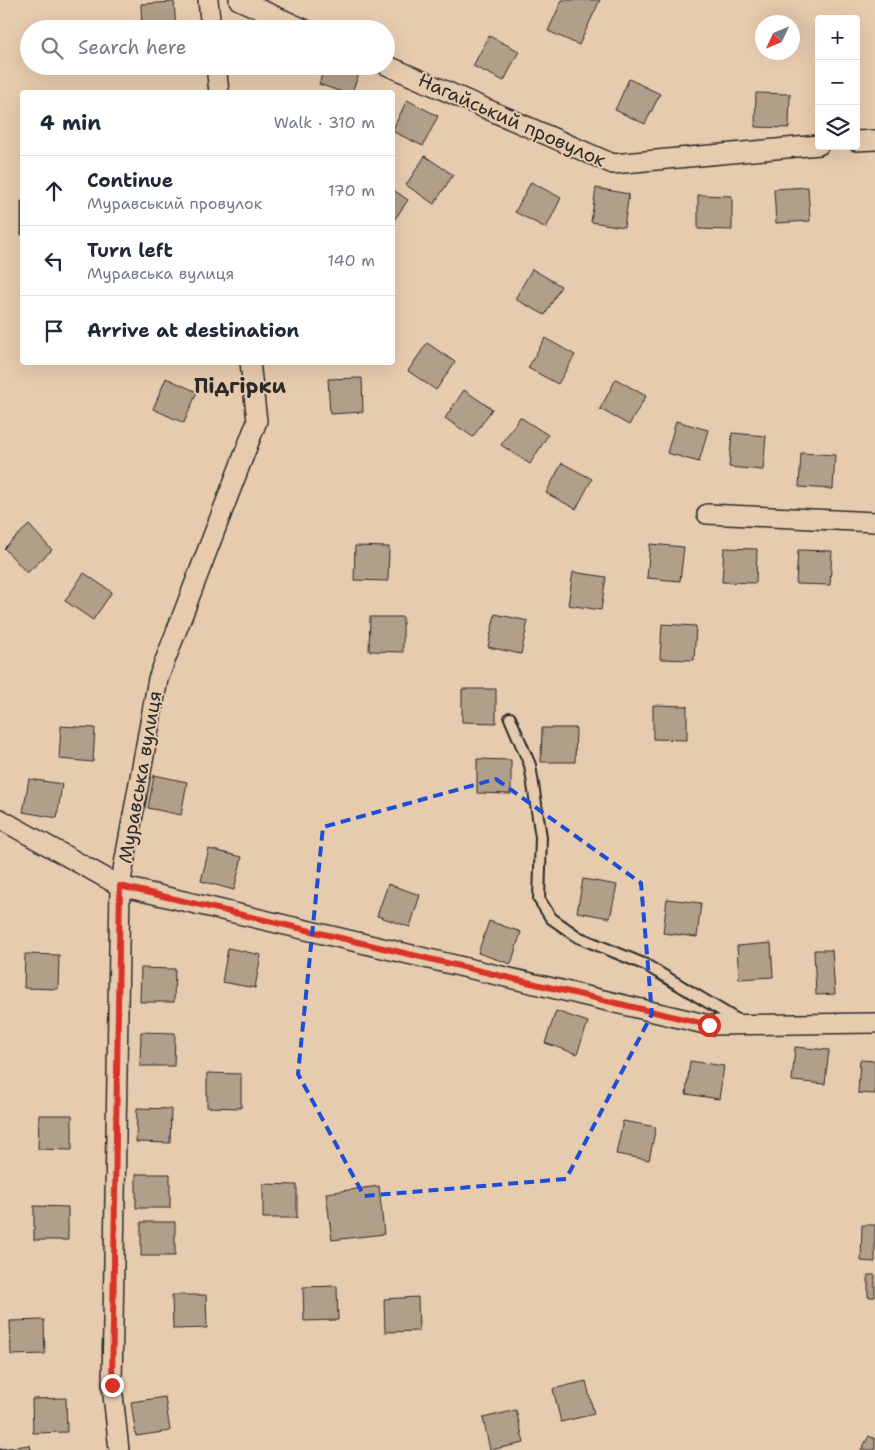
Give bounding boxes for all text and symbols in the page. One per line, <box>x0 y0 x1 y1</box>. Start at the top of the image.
north arrow <box>755 15 800 60</box>
map controls <box>815 15 860 150</box>
button: + <box>815 15 860 60</box>
search box <box>20 20 395 75</box>
icon: search <box>38 34 66 62</box>
text: Search here <box>78 35 187 60</box>
button: − <box>815 60 860 105</box>
street label: Нагайський провулок <box>414 67 610 173</box>
button: layers <box>815 105 860 150</box>
text: 4 min <box>40 109 101 137</box>
text: Walk · 310 m <box>274 112 375 133</box>
text: Continue <box>87 168 173 193</box>
icon: ahead <box>40 177 68 205</box>
text: 170 m <box>328 180 375 201</box>
text: Муравський провулок <box>87 193 262 214</box>
text: Turn left <box>87 238 173 263</box>
icon: left <box>40 247 68 275</box>
text: 140 m <box>328 250 375 271</box>
text: Муравська вулиця <box>87 263 234 284</box>
icon: arrive <box>40 317 68 345</box>
text: Arrive at destination <box>87 318 299 343</box>
district label: Підгірки <box>194 372 286 400</box>
street label: Муравська вулиця <box>112 689 168 865</box>
route start <box>698 1014 721 1037</box>
route end <box>101 1374 124 1397</box>

